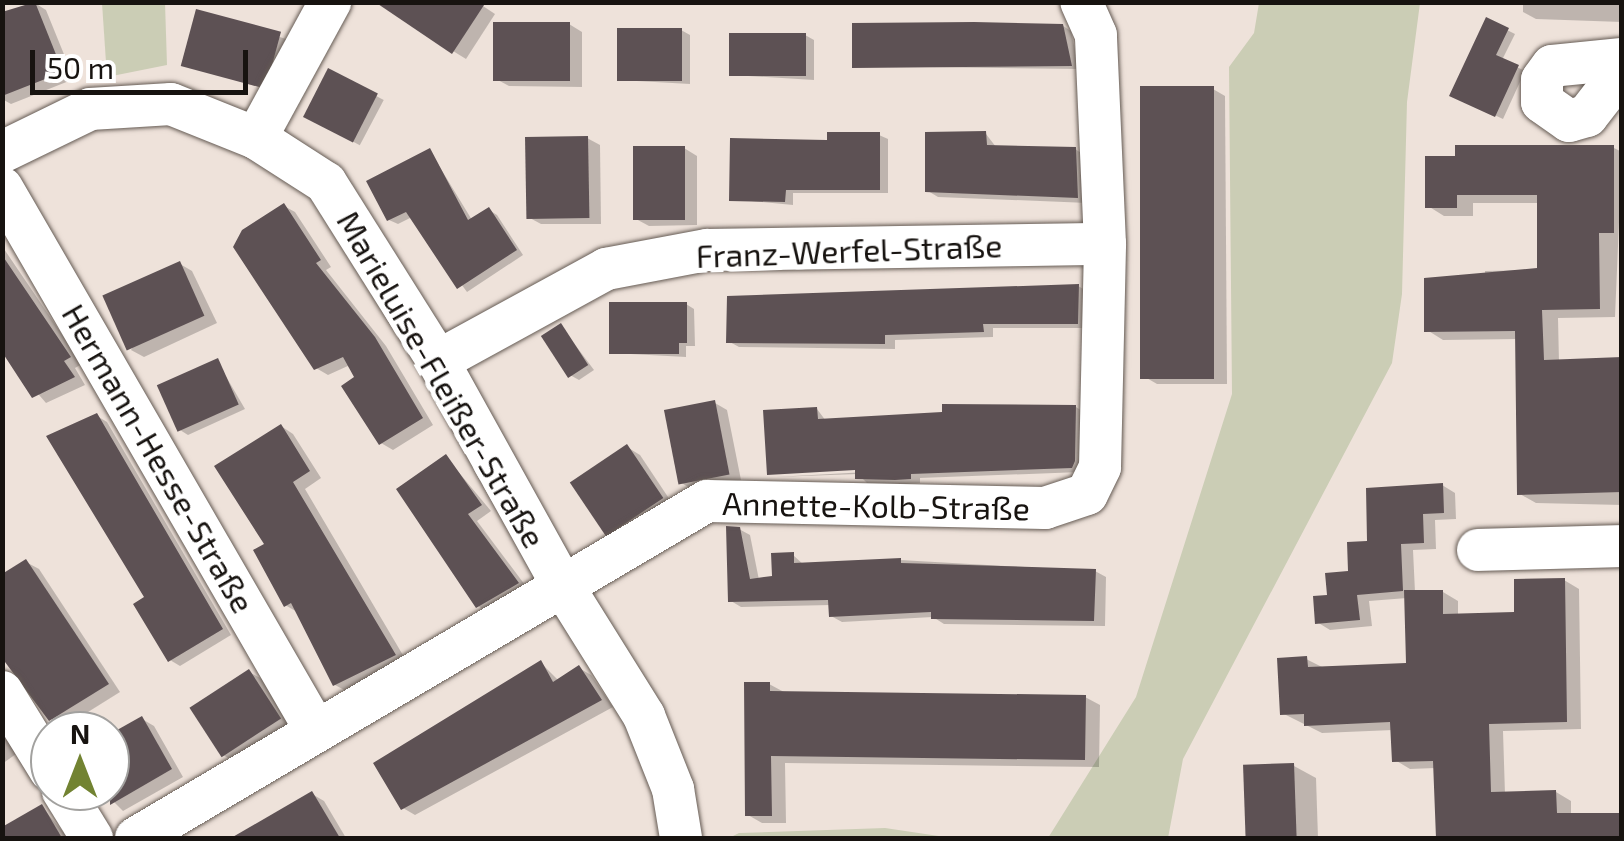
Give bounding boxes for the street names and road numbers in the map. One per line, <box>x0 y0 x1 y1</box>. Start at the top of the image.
street label: Marieluise-Fleißer-Straße <box>330 204 554 554</box>
street label: Franz-Werfel-Straße <box>695 225 1003 275</box>
street label: Hermann-Hesse-Straße <box>55 297 263 619</box>
street label: Annette-Kolb-Straße <box>722 483 1030 527</box>

